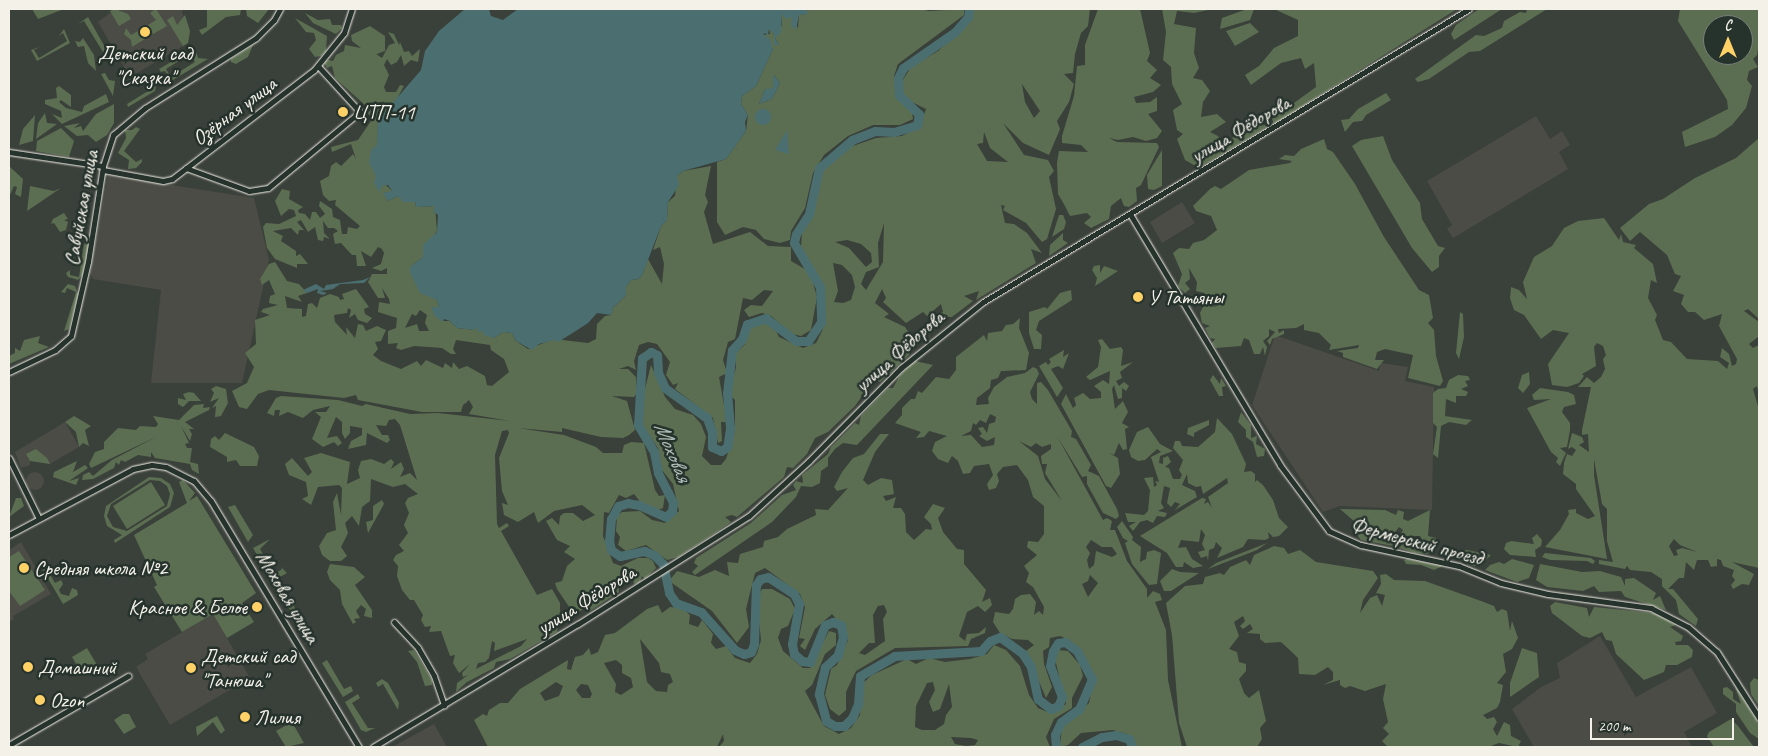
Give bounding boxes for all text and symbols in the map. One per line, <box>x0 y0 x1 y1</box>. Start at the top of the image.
north arrow <box>1703 15 1753 65</box>
text: С <box>1725 17 1731 34</box>
marker: Детский сад "Сказка" <box>139 26 151 38</box>
place label: Детский сад "Сказка" <box>98 40 192 90</box>
street label: Озёрная улица <box>186 71 282 151</box>
street label: улица Фёдорова <box>1186 90 1294 168</box>
place label: ЦТП-11 <box>353 99 415 125</box>
marker: ЦТП-11 <box>337 106 349 118</box>
street label: Савуйская улица <box>58 148 104 268</box>
place label: У Татьяны <box>1148 284 1223 310</box>
marker: У Татьяны <box>1132 291 1144 303</box>
street label: улица Фёдорова <box>849 304 949 398</box>
water label: Моховая <box>648 418 696 486</box>
street label: Фермерский проезд <box>1348 511 1486 571</box>
street label: Моховая улица <box>250 546 326 648</box>
place label: Средняя школа №2 <box>34 555 167 581</box>
street label: улица Фёдорова <box>532 560 640 640</box>
marker: Средняя школа №2 <box>18 562 30 574</box>
place label: Красное & Белое <box>128 594 247 620</box>
marker: Красное & Белое <box>251 601 263 613</box>
place label: Детский сад "Танюша" <box>201 643 295 693</box>
place label: Домашний <box>38 654 116 680</box>
marker: Домашний <box>22 661 34 673</box>
marker: Детский сад "Танюша" <box>185 662 197 674</box>
place label: Ozon <box>50 687 85 713</box>
marker: Ozon <box>34 694 46 706</box>
place label: Лилия <box>255 704 300 730</box>
scale bar <box>1593 708 1737 740</box>
marker: Лилия <box>239 711 251 723</box>
text: 200 m <box>1598 717 1630 736</box>

